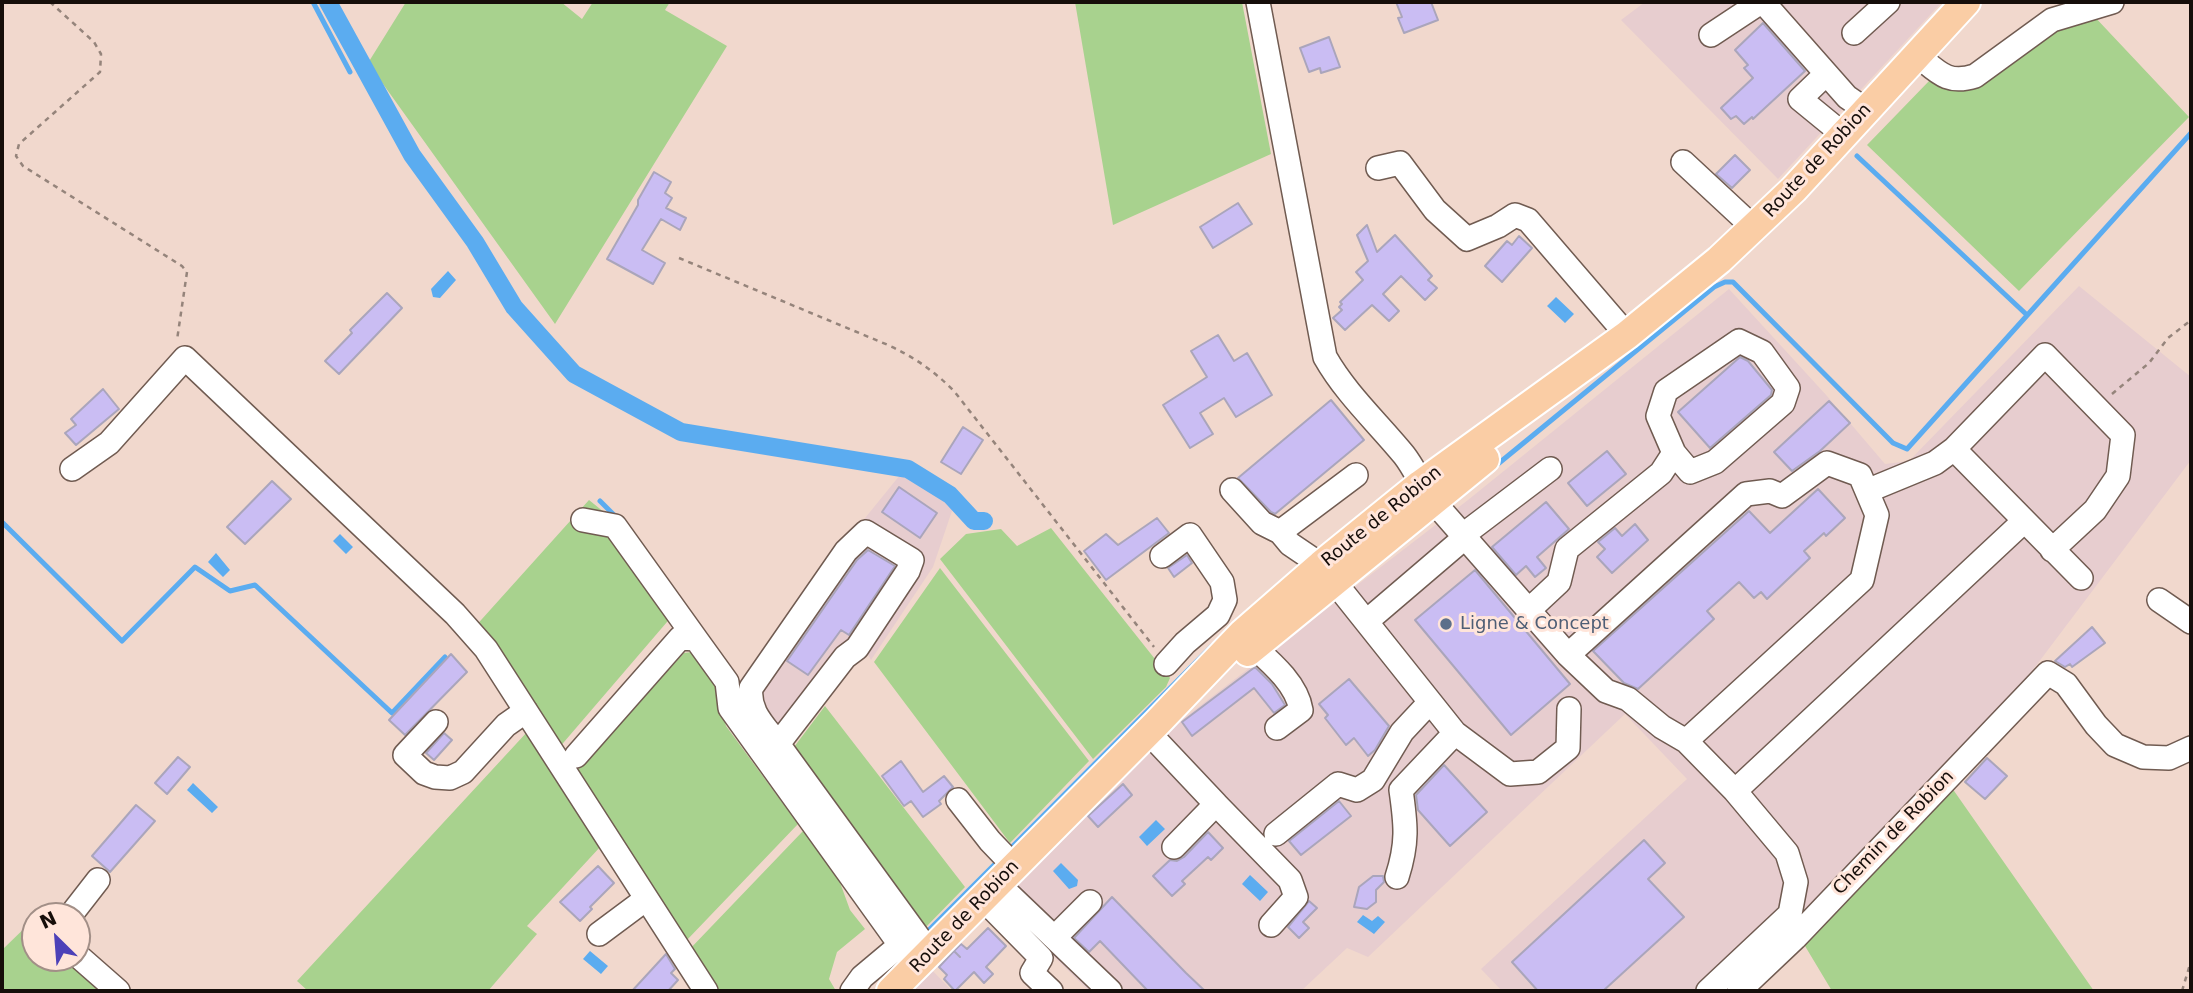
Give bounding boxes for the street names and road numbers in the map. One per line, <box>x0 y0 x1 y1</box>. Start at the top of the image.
street label: Route de Robion <box>1760 100 1876 222</box>
street label: Route de Robion <box>1318 462 1446 572</box>
street label: Chemin de Robion <box>1829 766 1959 900</box>
street label: Route de Robion <box>906 856 1024 978</box>

